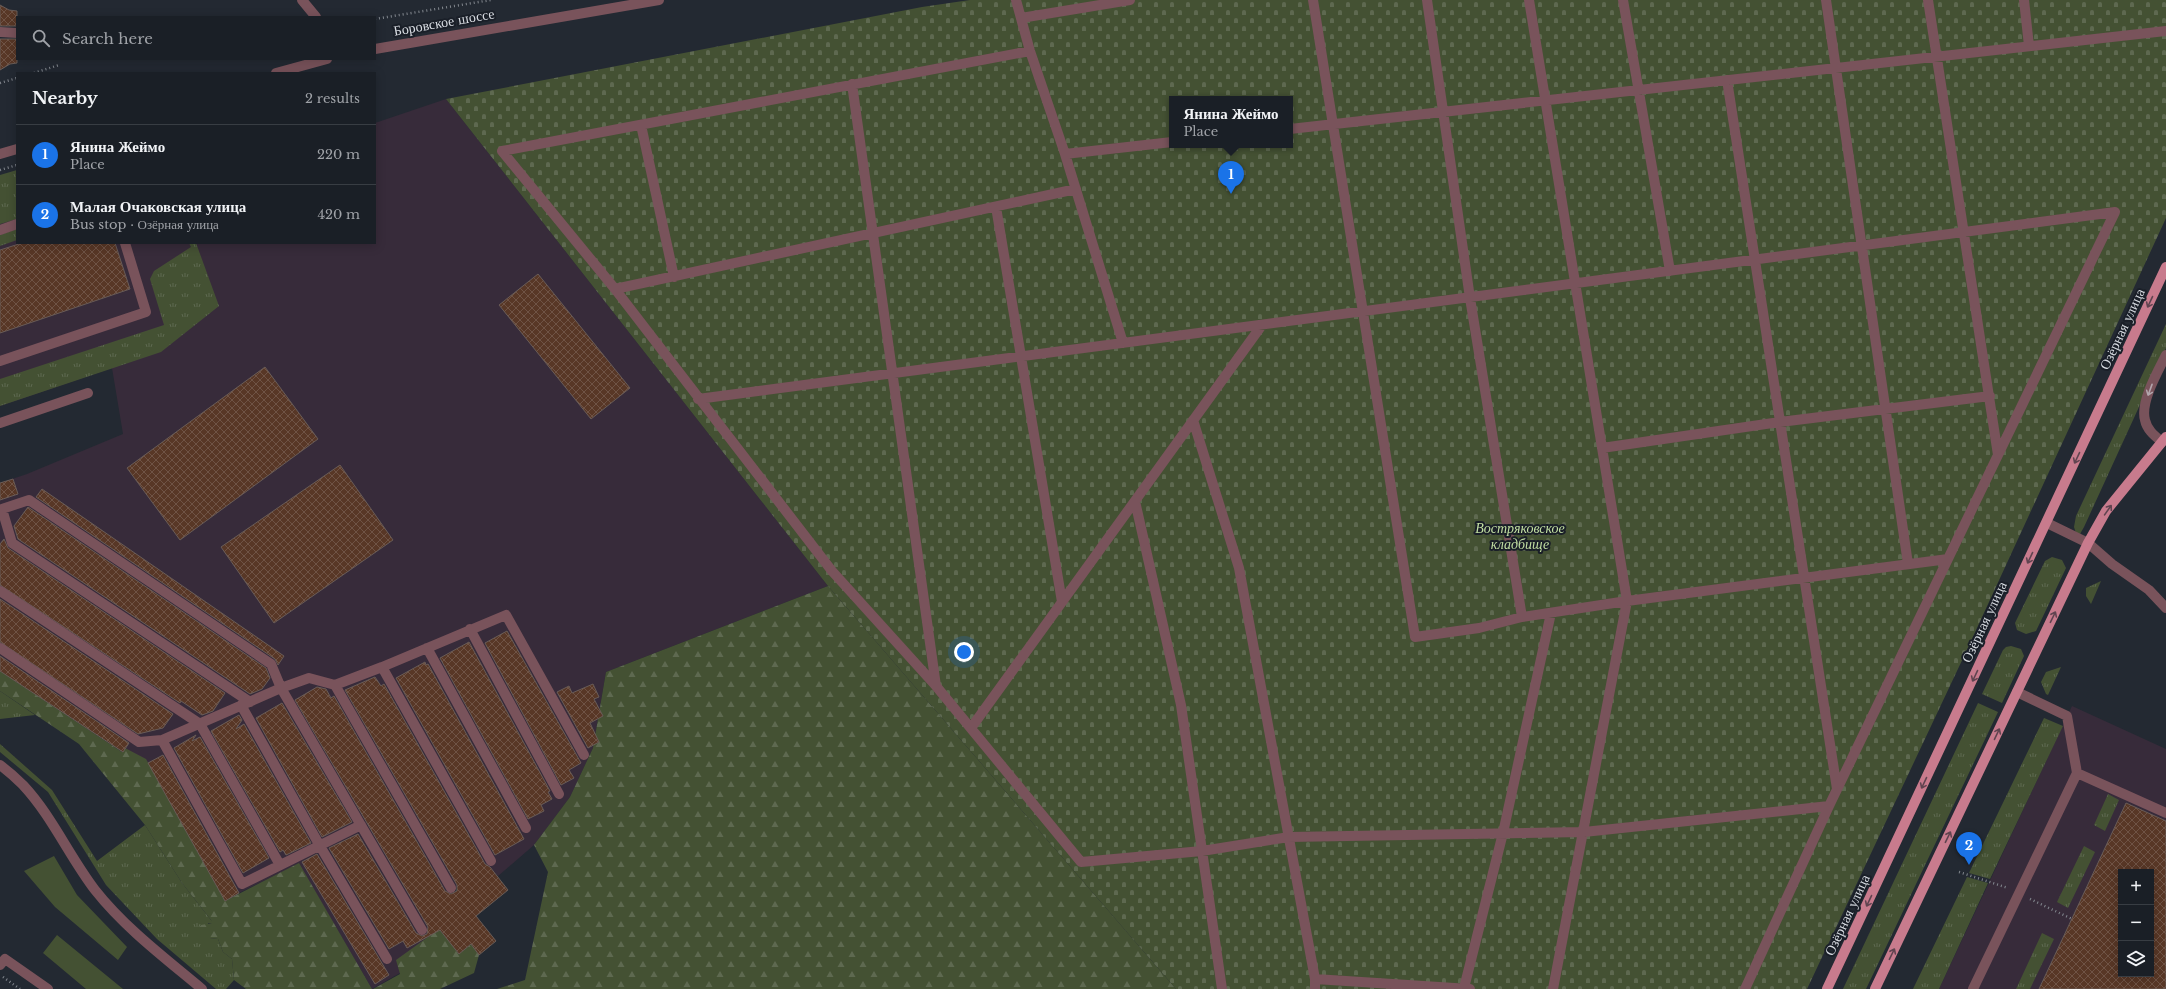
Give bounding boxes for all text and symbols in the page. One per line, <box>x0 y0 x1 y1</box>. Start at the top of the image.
street label: Боровское шоссе <box>392 4 496 40</box>
search box <box>16 16 376 60</box>
icon: search <box>30 27 52 49</box>
text: Search here <box>62 29 153 48</box>
text: Nearby <box>32 88 98 109</box>
text: 2 results <box>305 90 360 107</box>
popup <box>1169 96 1293 148</box>
text: Янина Жеймо <box>1183 104 1279 123</box>
text: Place <box>1183 123 1218 140</box>
text: Янина Жеймо <box>70 137 165 156</box>
text: 1 <box>42 146 48 163</box>
text: 220 m <box>317 146 360 163</box>
text: Place <box>70 156 105 173</box>
pin: 1 <box>1218 161 1244 194</box>
text: Малая Очаковская улица <box>70 197 246 216</box>
text: 2 <box>41 206 49 223</box>
text: 420 m <box>317 206 360 223</box>
text: Bus stop · Озёрная улица <box>70 216 219 233</box>
street label: Озёрная улица <box>2095 285 2149 372</box>
one-way arrow <box>2146 296 2153 308</box>
one-way arrow <box>2146 384 2153 397</box>
one-way arrow <box>2073 451 2080 463</box>
one-way arrow <box>2104 504 2112 515</box>
park label: Востряковское кладбище <box>1475 519 1565 553</box>
one-way arrow <box>2026 552 2033 564</box>
street label: Озёрная улица <box>1957 578 2011 665</box>
one-way arrow <box>2050 612 2057 624</box>
your location <box>954 642 974 662</box>
one-way arrow <box>1971 669 1978 681</box>
one-way arrow <box>1994 729 2001 741</box>
one-way arrow <box>1920 777 1927 789</box>
one-way arrow <box>1945 831 1952 843</box>
pin: 2 <box>1956 832 1982 865</box>
map controls <box>2118 869 2154 977</box>
button: + <box>2118 869 2154 905</box>
street label: Озёрная улица <box>1820 871 1874 958</box>
one-way arrow <box>1865 894 1872 906</box>
button: − <box>2118 905 2154 941</box>
button: layers <box>2118 941 2154 977</box>
one-way arrow <box>1889 948 1896 960</box>

